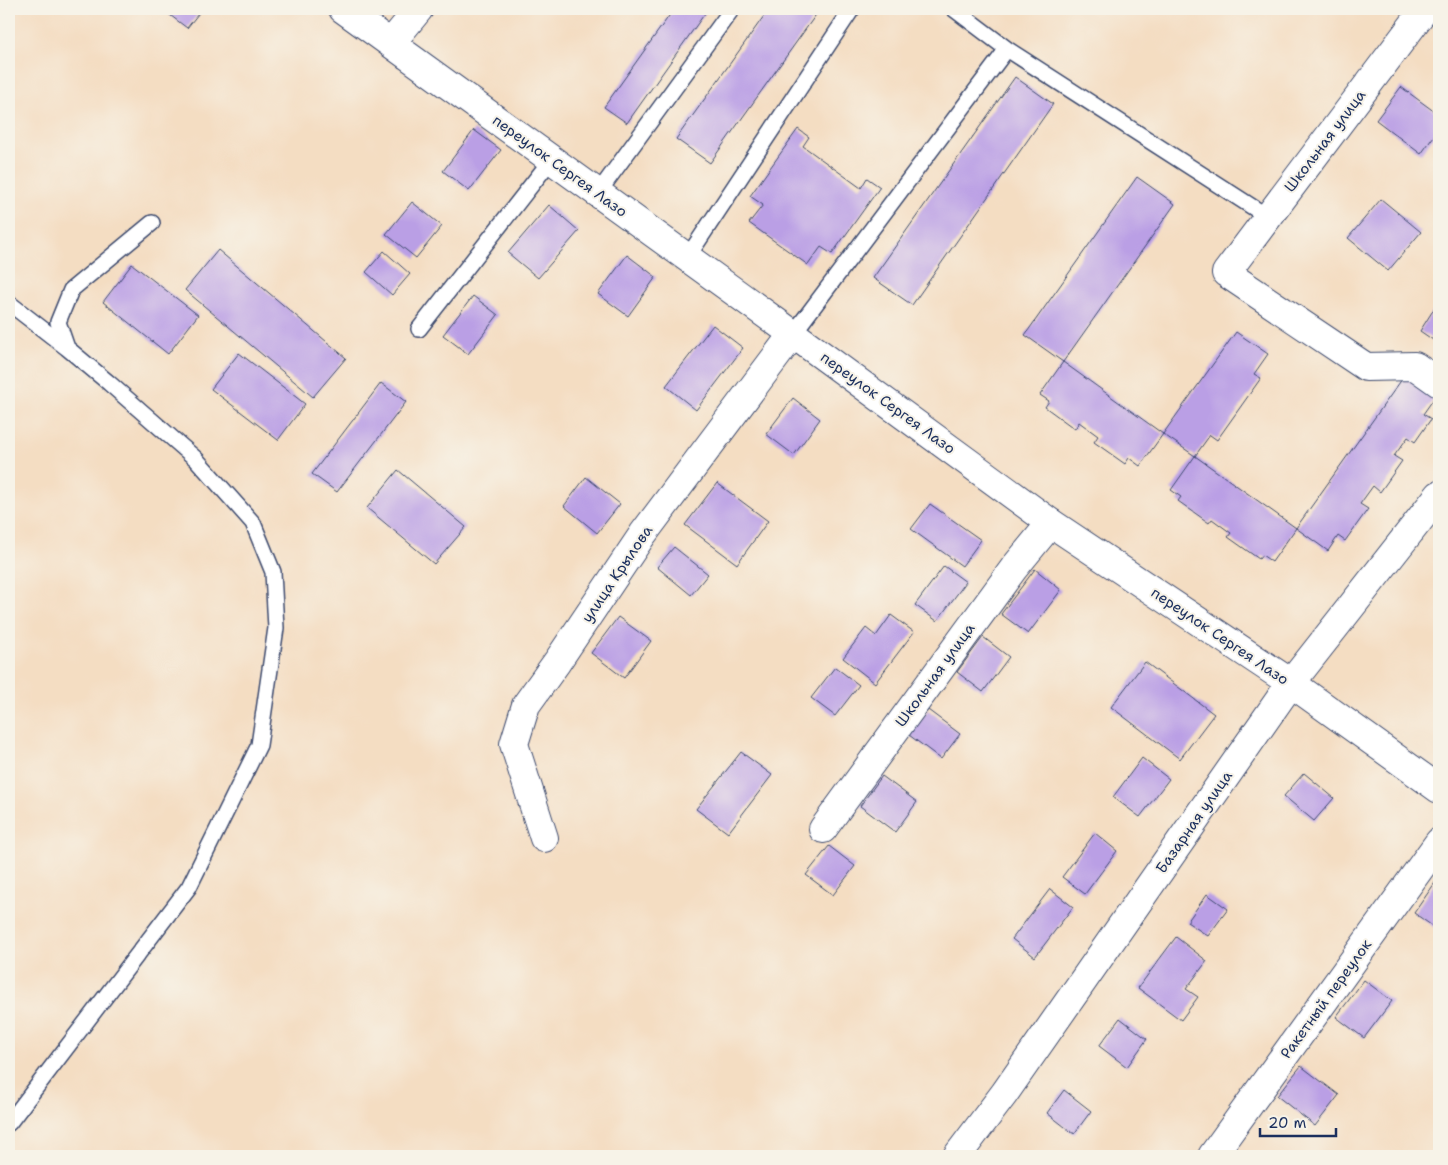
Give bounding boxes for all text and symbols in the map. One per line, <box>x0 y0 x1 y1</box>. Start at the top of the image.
street label: Школьная улица <box>1280 85 1371 196</box>
street label: переулок Сергея Лазо <box>489 110 631 222</box>
street label: переулок Сергея Лазо <box>817 347 959 459</box>
street label: улица Крылова <box>577 521 657 627</box>
street label: переулок Сергея Лазо <box>1147 582 1293 690</box>
street label: Школьная улица <box>891 619 980 731</box>
street label: Базарная улица <box>1151 766 1237 877</box>
street label: Ракетный переулок <box>1276 935 1376 1063</box>
scale bar <box>1260 1105 1337 1137</box>
text: 20 m <box>1268 1113 1307 1133</box>

